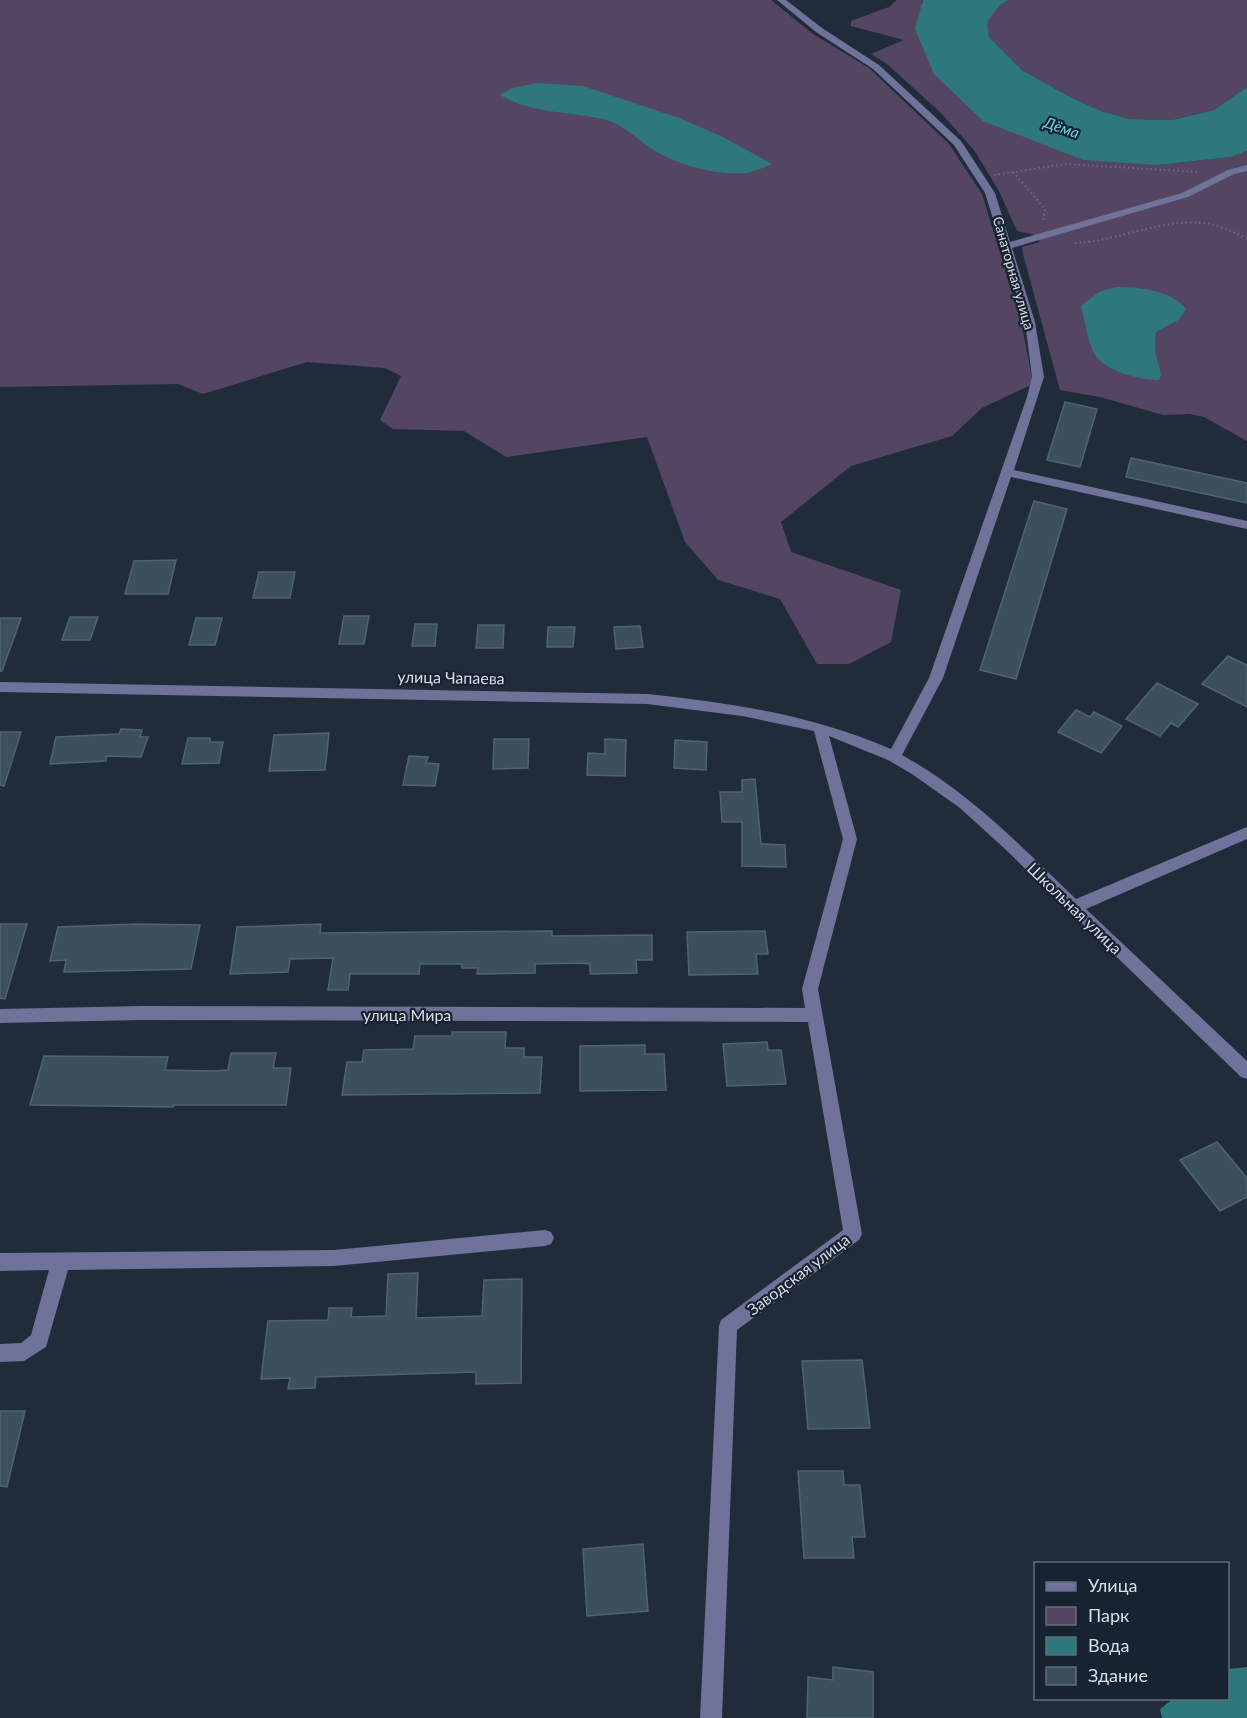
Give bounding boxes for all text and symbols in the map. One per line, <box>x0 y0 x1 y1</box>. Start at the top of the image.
water label: Дёма <box>1041 112 1082 141</box>
street label: Санаторная улица <box>990 214 1038 332</box>
street label: улица Чапаева <box>397 667 505 687</box>
street label: Школьная улица <box>1024 858 1126 958</box>
street label: улица Мира <box>363 1005 451 1024</box>
street label: Заводская улица <box>743 1229 853 1319</box>
legend <box>1034 1562 1229 1700</box>
text: Улица <box>1088 1574 1138 1596</box>
text: Парк <box>1088 1604 1130 1626</box>
text: Вода <box>1088 1634 1129 1656</box>
text: Здание <box>1088 1664 1148 1686</box>

